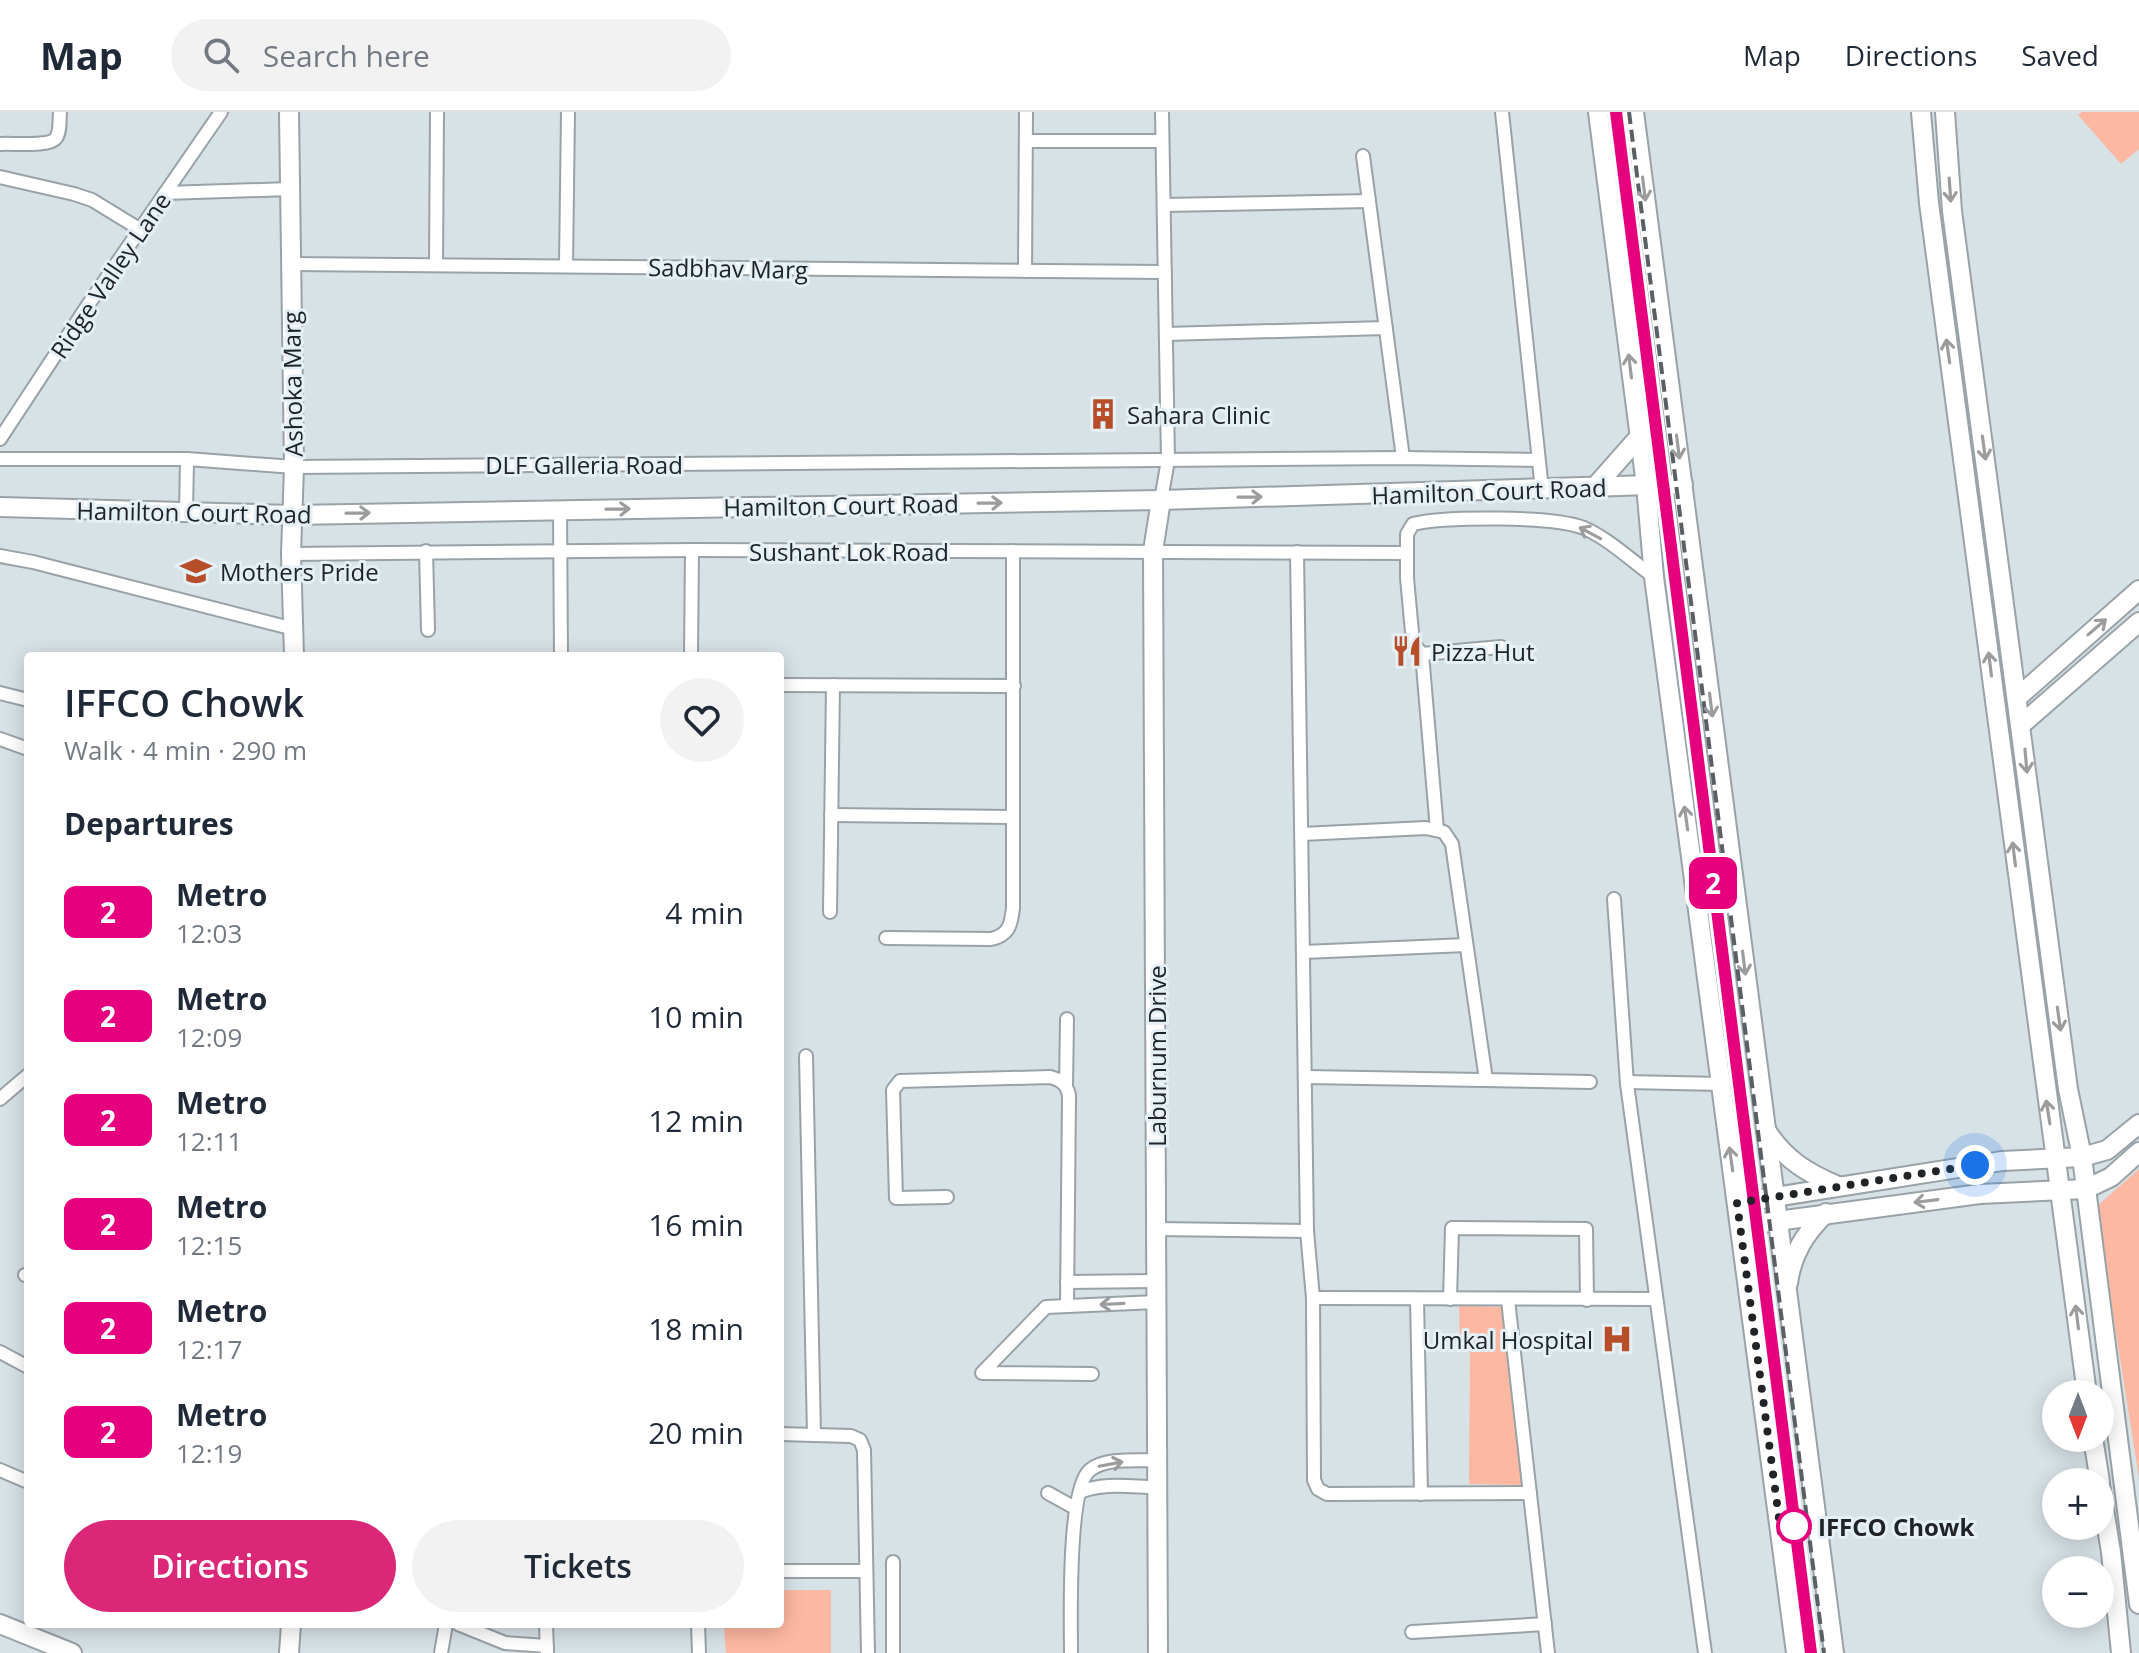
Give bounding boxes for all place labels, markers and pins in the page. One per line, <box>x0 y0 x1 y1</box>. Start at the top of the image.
building icon: Sahara Clinic <box>1086 397 1120 431</box>
place label: Sahara Clinic <box>1127 398 1270 431</box>
school or university icon: Mothers Pride <box>179 554 213 588</box>
place label: Mothers Pride <box>220 555 379 588</box>
restaurant icon: Pizza Hut <box>1390 634 1424 668</box>
place label: Pizza Hut <box>1431 635 1535 668</box>
hospital icon: Umkal Hospital <box>1600 1322 1634 1356</box>
place label: Umkal Hospital <box>1423 1323 1593 1356</box>
marker: IFFCO Chowk <box>1777 1509 1811 1543</box>
place label: IFFCO Chowk <box>1818 1510 1974 1543</box>

